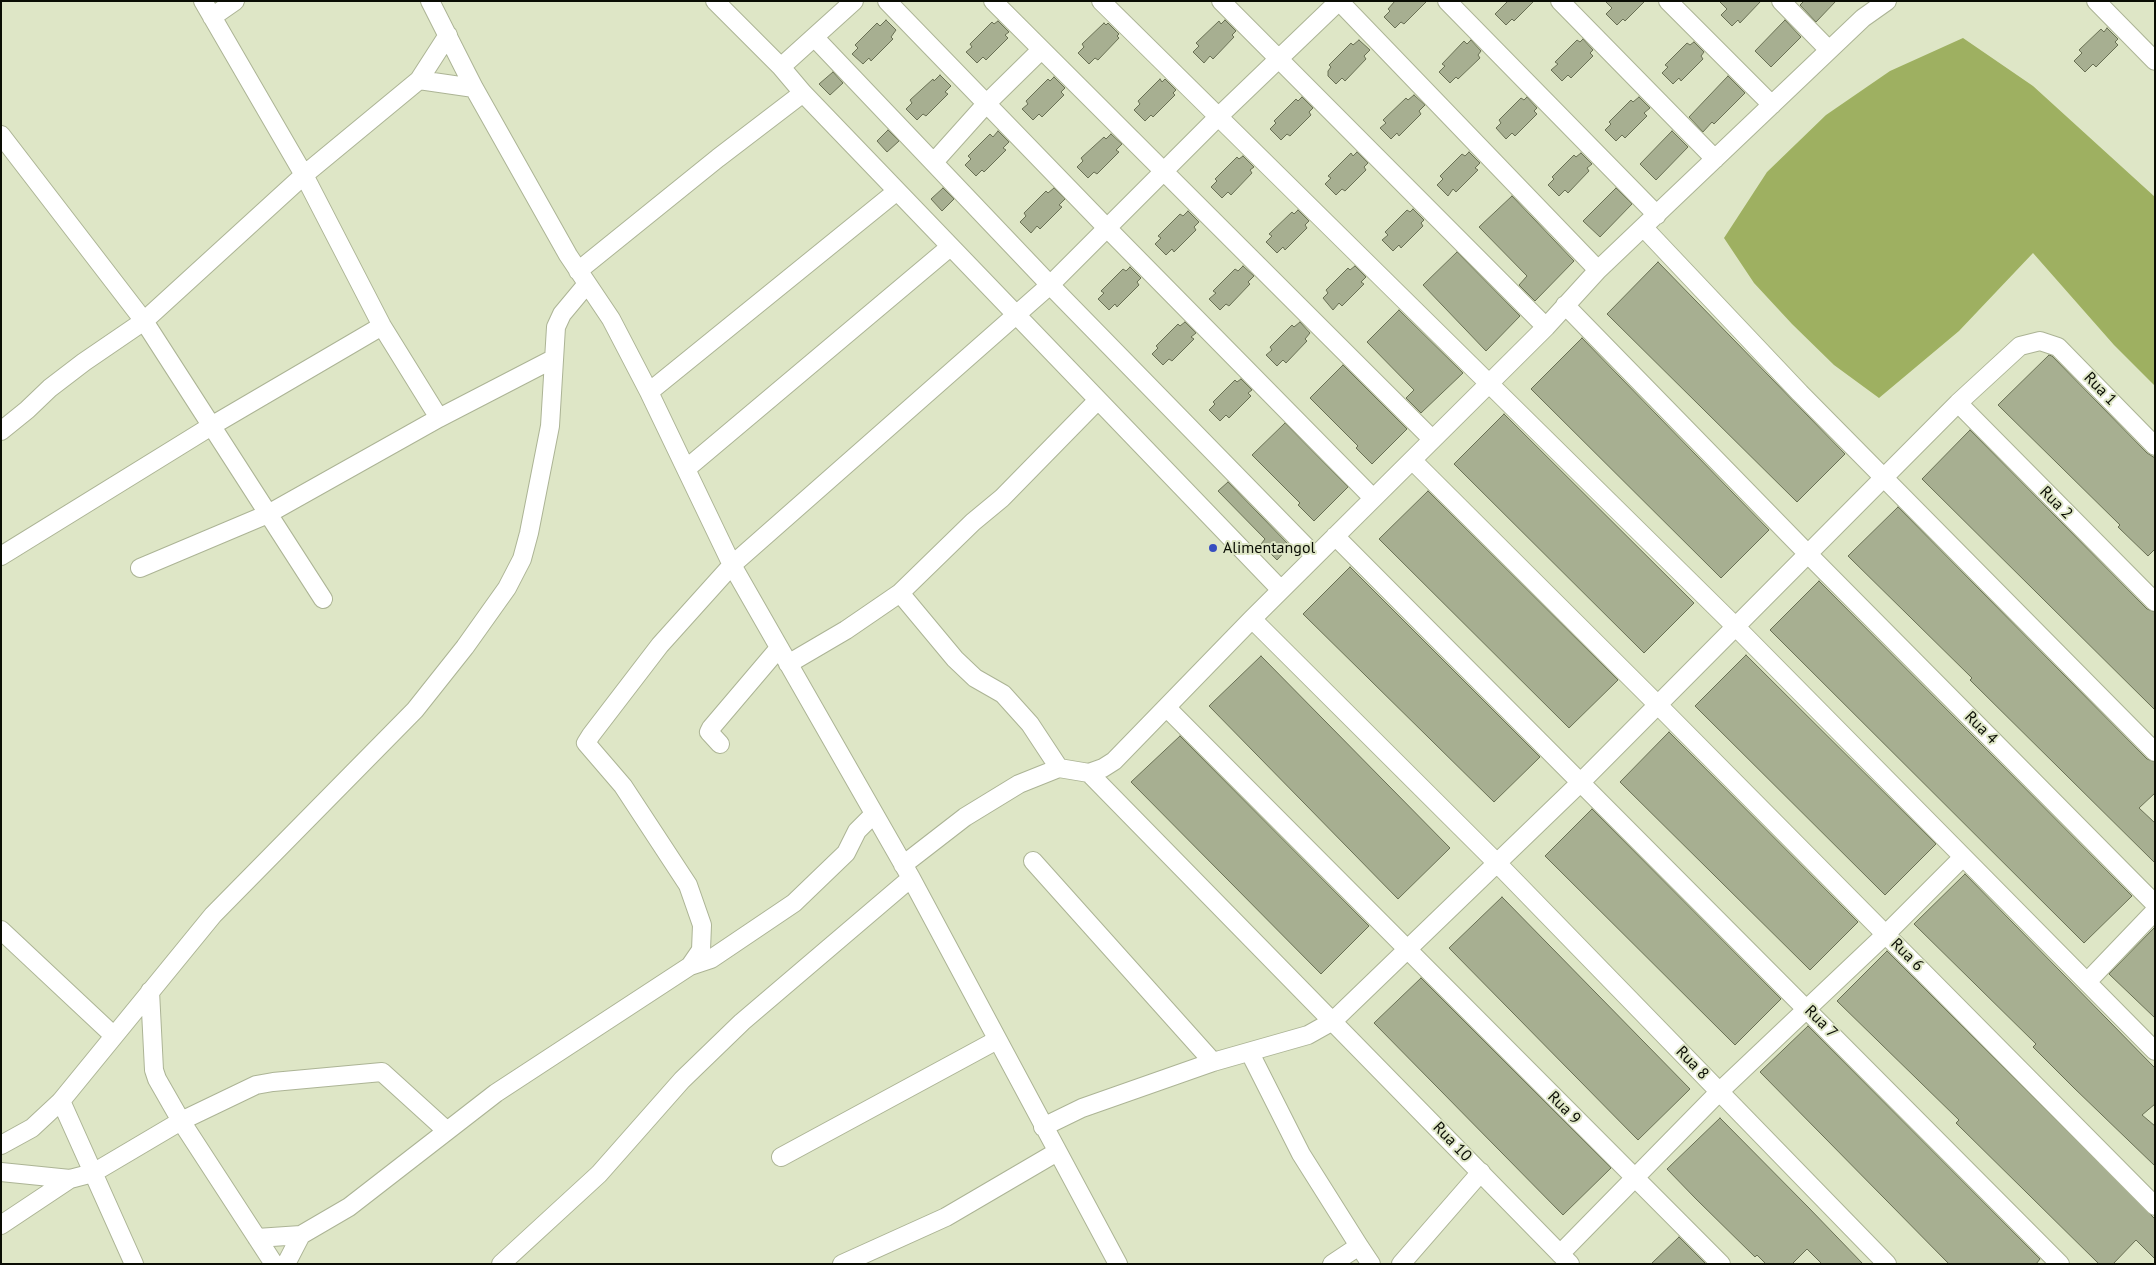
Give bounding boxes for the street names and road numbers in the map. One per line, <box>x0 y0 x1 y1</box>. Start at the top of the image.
street label: Rua 1 <box>2080 368 2120 410</box>
street label: Rua 2 <box>2035 482 2077 524</box>
street label: Rua 4 <box>1960 707 2002 749</box>
street label: Rua 6 <box>1886 934 1928 976</box>
street label: Rua 7 <box>1800 1001 1842 1043</box>
street label: Rua 8 <box>1672 1042 1712 1084</box>
street label: Rua 9 <box>1543 1087 1585 1129</box>
street label: Rua 10 <box>1429 1118 1475 1166</box>

